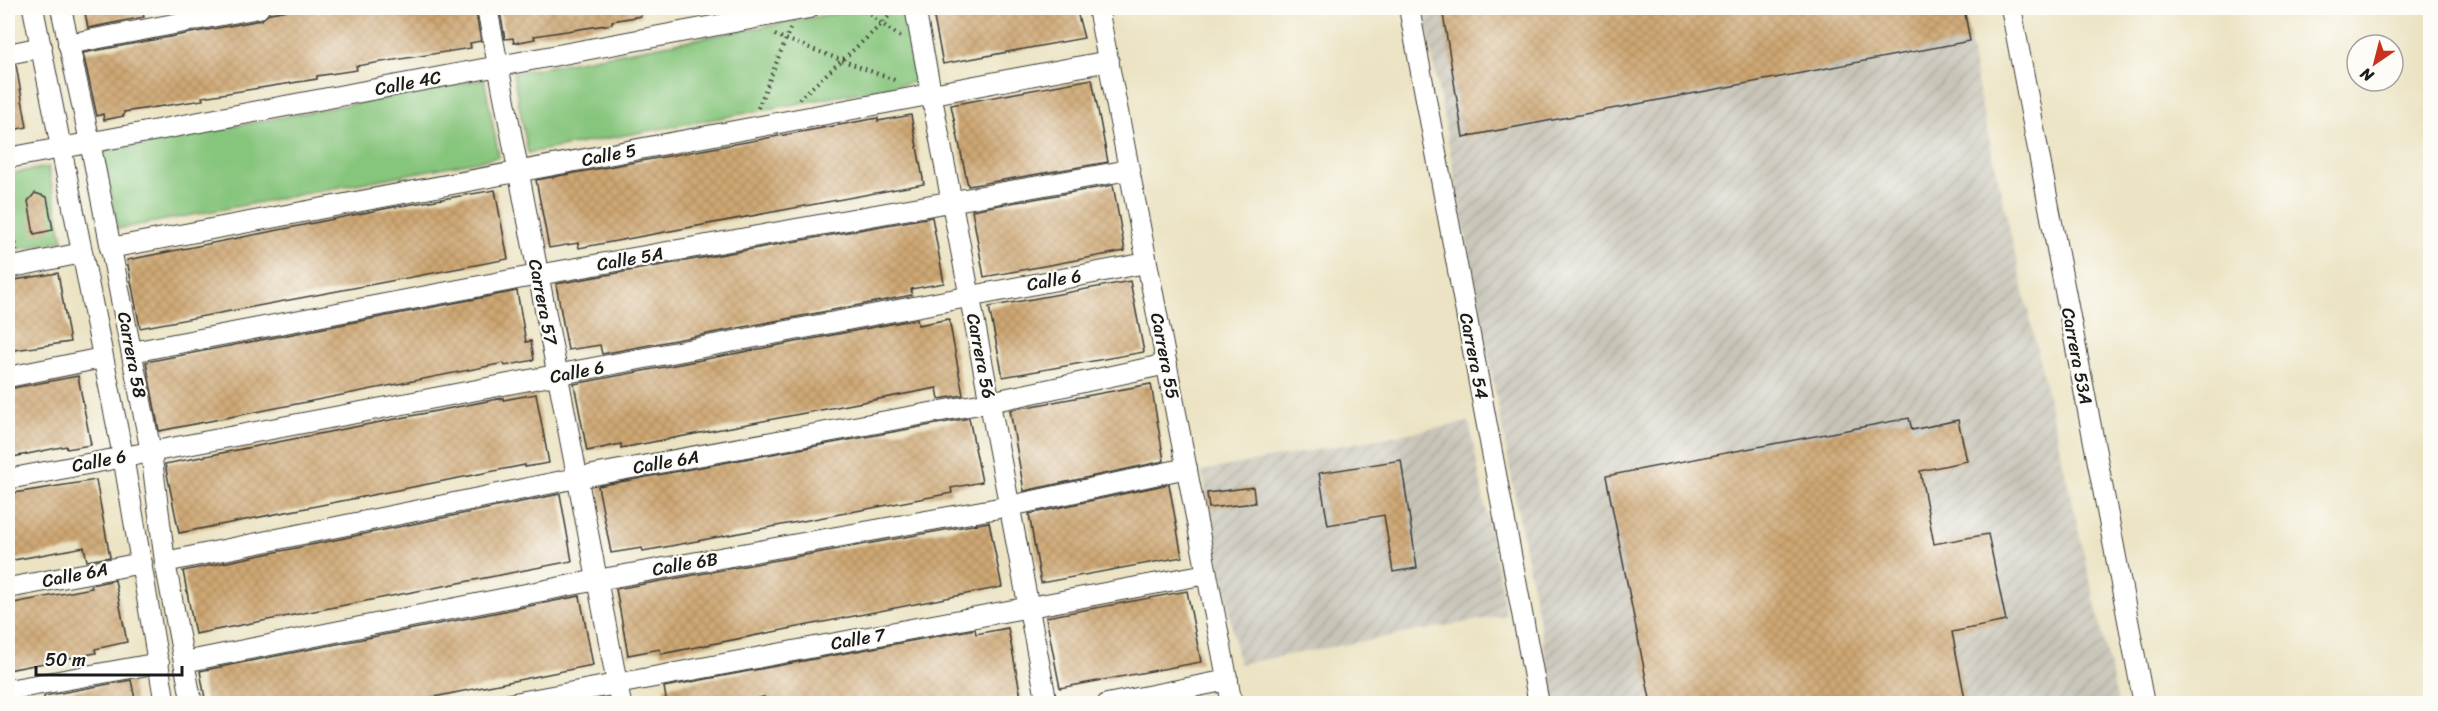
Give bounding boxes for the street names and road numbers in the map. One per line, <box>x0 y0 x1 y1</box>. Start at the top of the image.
street label: Calle 4C <box>372 61 445 105</box>
street label: Calle 5 <box>579 134 639 176</box>
street label: Calle 5A <box>594 237 666 281</box>
street label: Carrera 57 <box>519 256 567 349</box>
street label: Calle 6 <box>1024 259 1084 301</box>
street label: Carrera 53A <box>2052 305 2102 407</box>
street label: Carrera 58 <box>108 309 156 401</box>
street label: Carrera 56 <box>957 310 1005 402</box>
street label: Carrera 55 <box>1141 310 1189 402</box>
street label: Carrera 54 <box>1450 310 1498 402</box>
street label: Calle 6 <box>547 351 607 393</box>
street label: Calle 6 <box>69 440 129 482</box>
street label: Calle 6A <box>630 440 702 484</box>
street label: Calle 6B <box>650 543 720 585</box>
street label: Calle 6A <box>39 553 111 597</box>
street label: Calle 7 <box>828 618 889 660</box>

